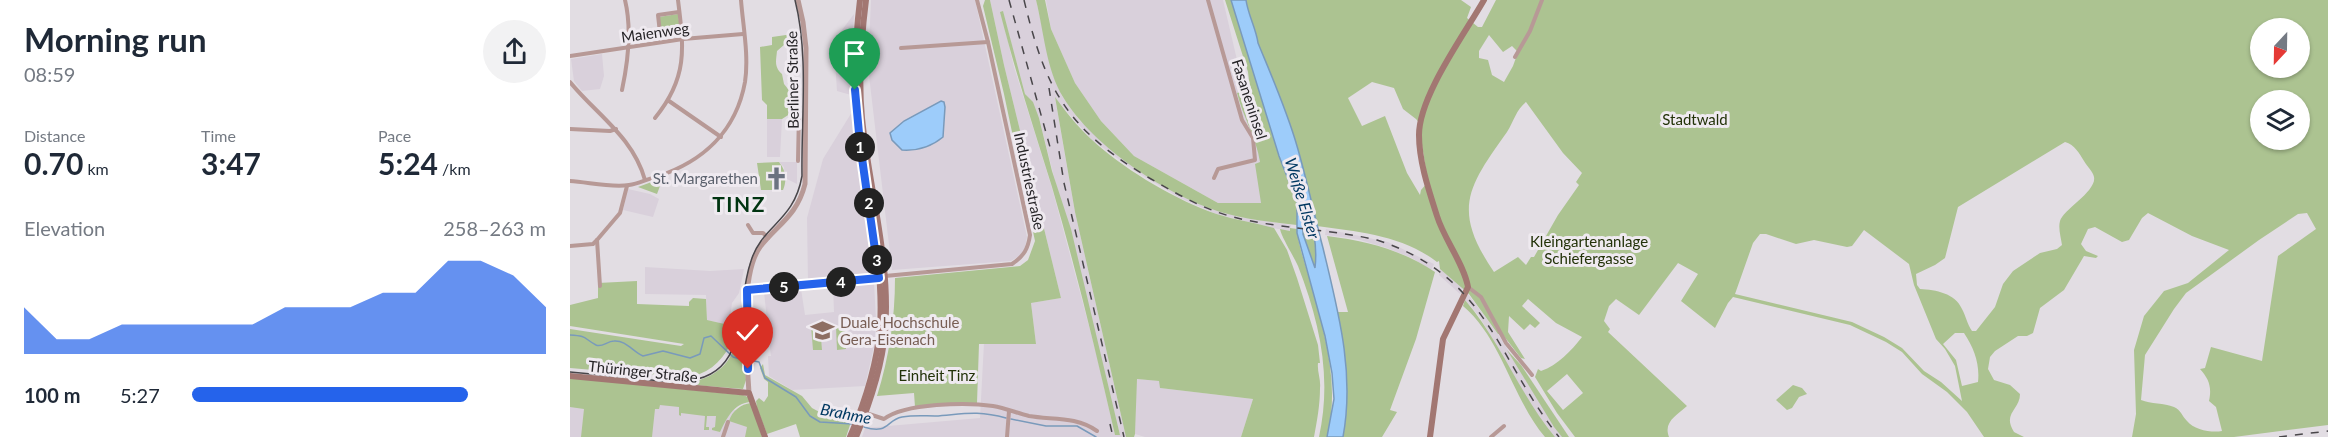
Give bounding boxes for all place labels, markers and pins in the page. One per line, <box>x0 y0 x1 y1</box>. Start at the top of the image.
pin <box>829 28 880 90</box>
pin: 1 <box>845 132 875 162</box>
church icon: St. Margarethen <box>763 165 789 191</box>
place label: St. Margarethen <box>653 169 758 187</box>
pin: 2 <box>854 188 884 218</box>
pin: 3 <box>862 245 892 275</box>
pin: 4 <box>826 267 856 297</box>
pin: 5 <box>769 272 799 302</box>
pin <box>722 307 773 369</box>
place label: Duale Hochschule Gera-Eisenach <box>840 313 960 348</box>
school or university icon: Duale Hochschule Gera-Eisenach <box>809 318 835 344</box>

